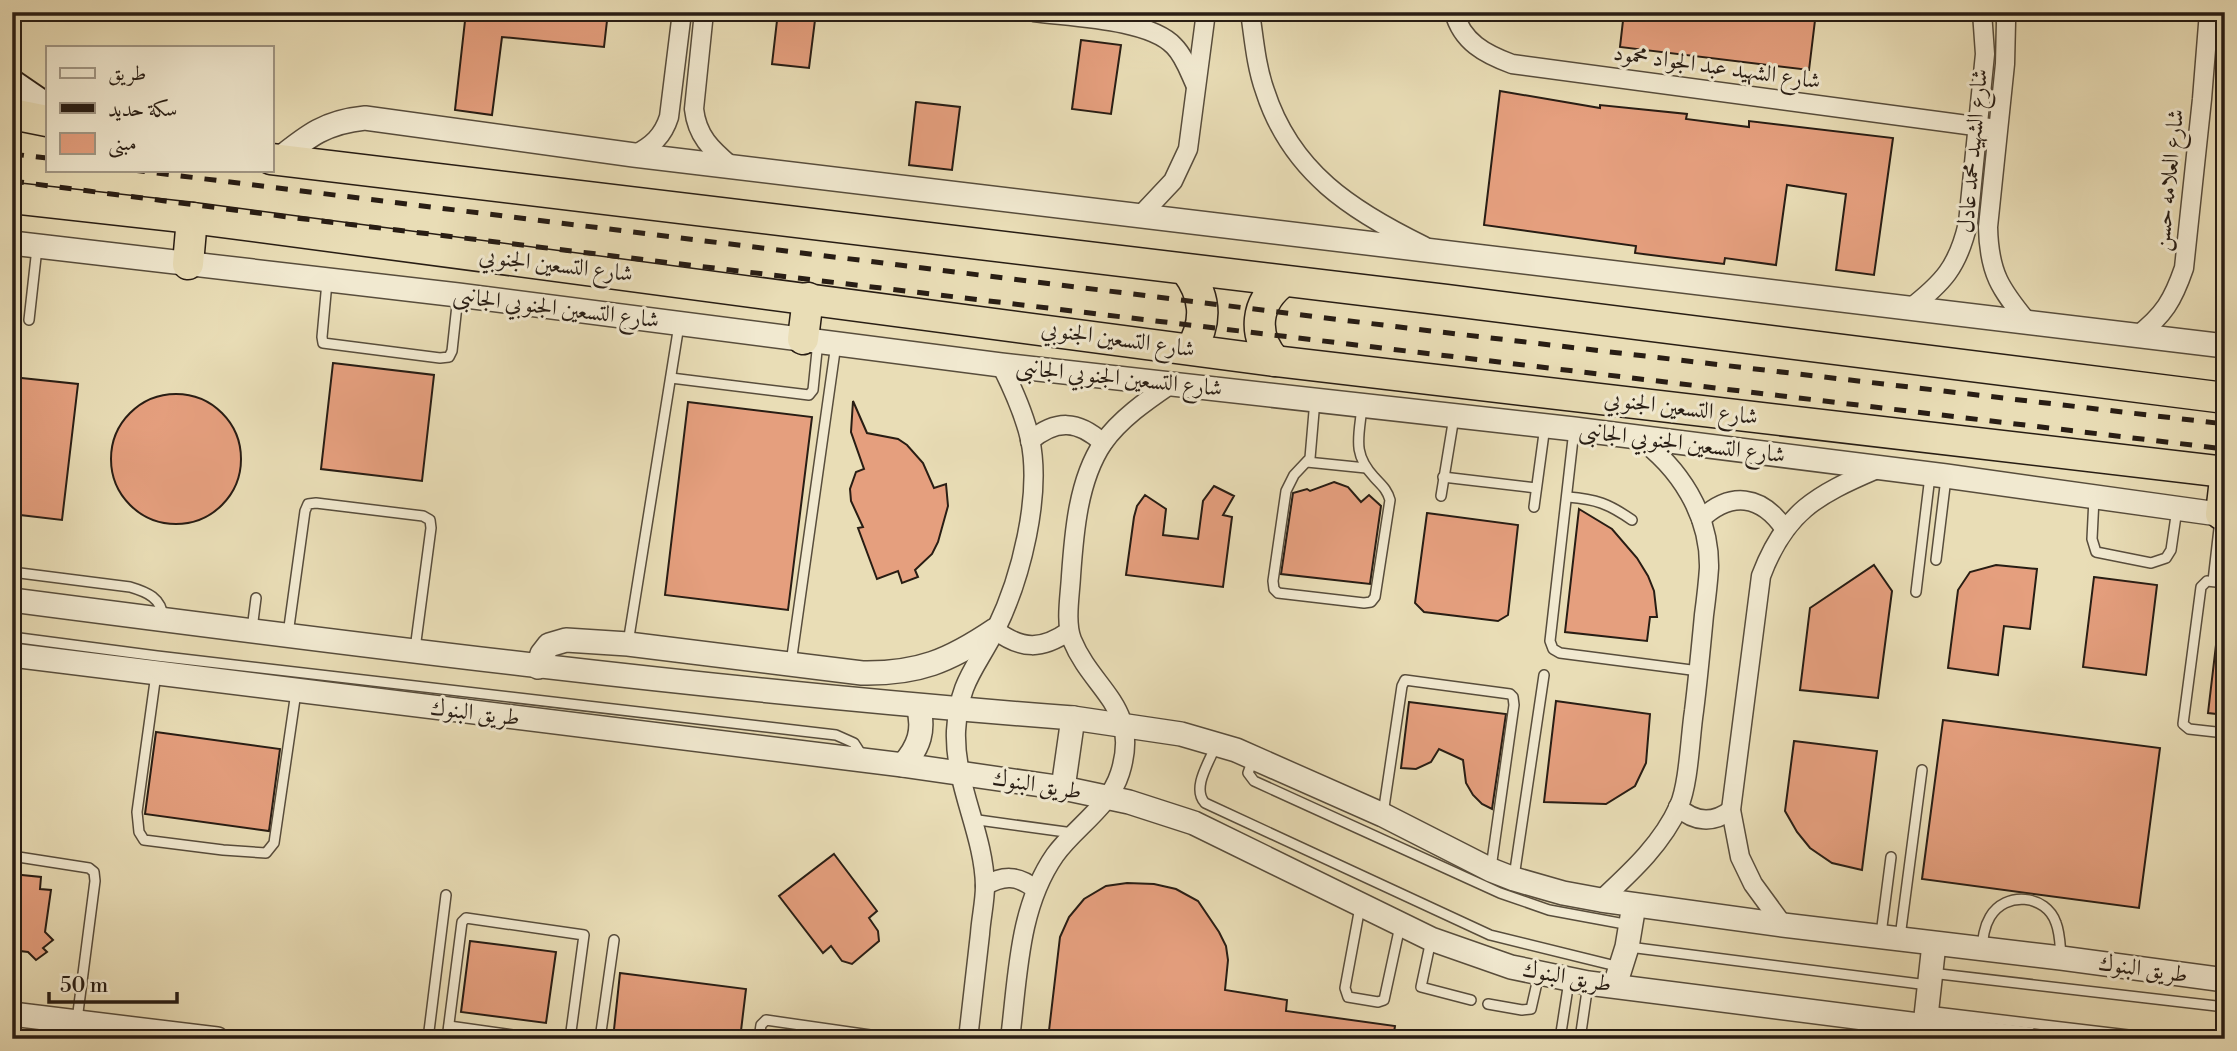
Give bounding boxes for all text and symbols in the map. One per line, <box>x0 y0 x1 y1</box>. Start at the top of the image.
street label: شارع الشهيد عبد الجواد محمود <box>1611 39 1822 100</box>
legend <box>46 46 273 172</box>
text: طريق <box>108 61 146 87</box>
street label: شارع الشهيد محمد عادل <box>1952 68 1999 235</box>
text: سكة حديد <box>108 97 177 123</box>
street label: شارع العلامه حسن <box>2148 108 2195 253</box>
text: مبنى <box>108 131 137 158</box>
street label: شارع التسعين الجنوبي <box>477 242 635 293</box>
street label: شارع التسعين الجنوبي الجانبى <box>451 281 661 340</box>
street label: شارع التسعين الجنوبي <box>1039 314 1197 369</box>
street label: شارع التسعين الجنوبي الجانبى <box>1014 353 1224 408</box>
street label: شارع التسعين الجنوبي <box>1602 385 1760 436</box>
street label: شارع التسعين الجنوبي الجانبى <box>1577 416 1787 475</box>
street label: طريق البنوك <box>429 694 521 732</box>
street label: طريق البنوك <box>990 764 1084 806</box>
street label: طريق البنوك <box>2096 949 2190 989</box>
street label: طريق البنوك <box>1520 955 1614 999</box>
scale bar <box>49 960 177 1004</box>
text: 50 m <box>60 973 108 999</box>

